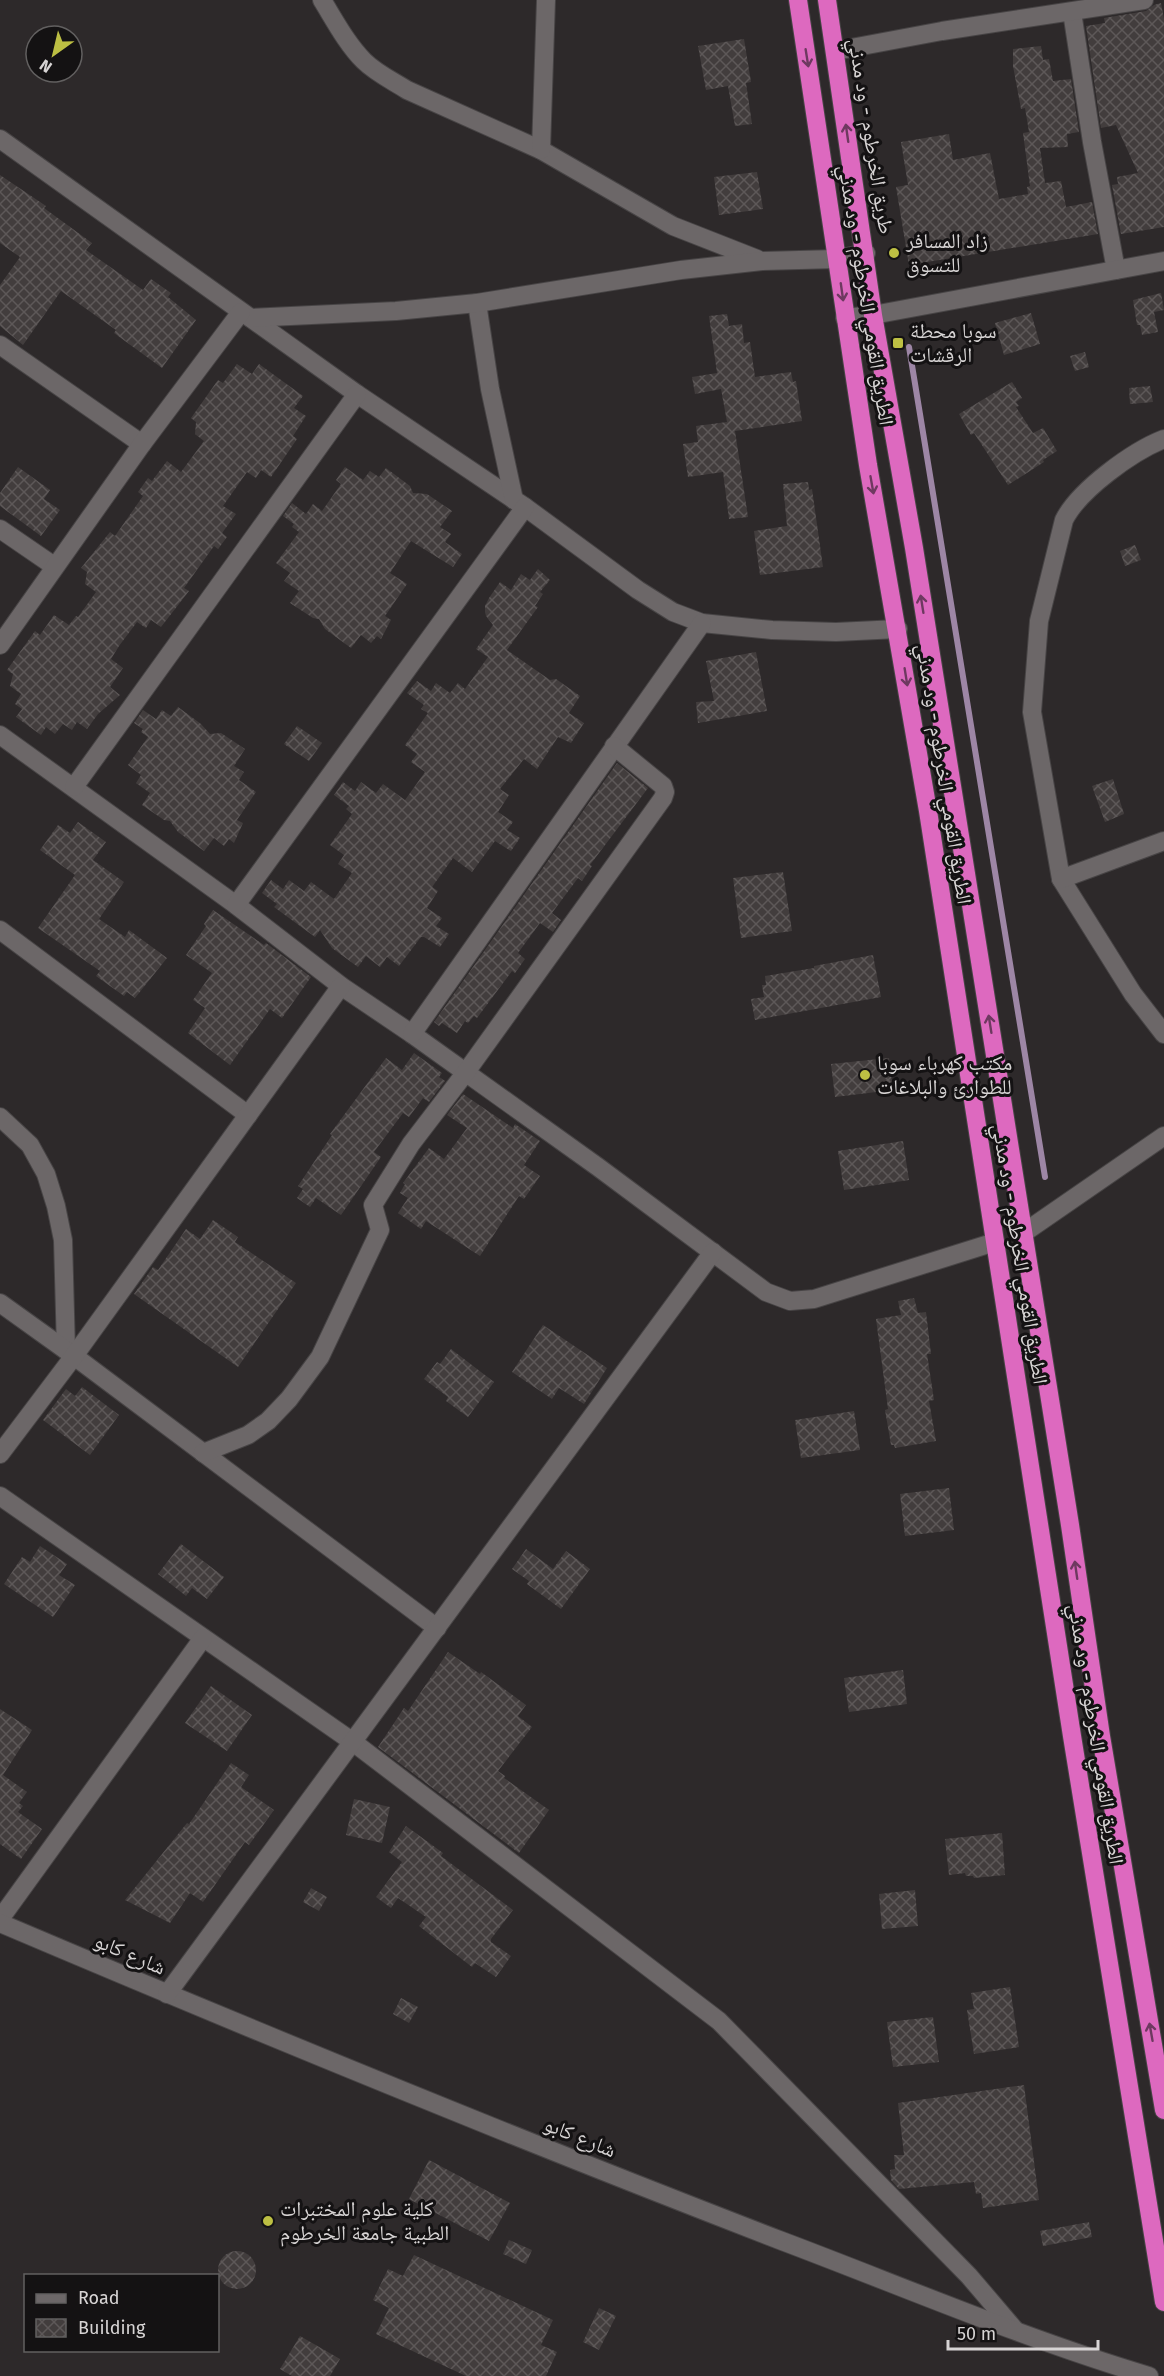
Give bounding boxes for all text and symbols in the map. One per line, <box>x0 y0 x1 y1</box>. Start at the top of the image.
north arrow <box>24 24 84 84</box>
street label: طريق الخرطوم - ود مدني <box>839 36 899 236</box>
one-way arrow <box>801 47 812 67</box>
text: N <box>36 55 56 77</box>
one-way arrow <box>842 123 853 143</box>
street label: الطريق القومي الخرطوم - ود مدني <box>829 163 899 428</box>
place label: زاد المسافر للتسوق <box>905 228 988 278</box>
marker: زاد المسافر للتسوق <box>887 246 901 260</box>
one-way arrow <box>836 282 847 302</box>
place label: سوبا محطة الرقشات <box>910 318 997 368</box>
marker: سوبا محطة الرقشات <box>891 336 905 350</box>
one-way arrow <box>867 474 878 494</box>
one-way arrow <box>916 594 927 614</box>
street label: الطريق القومي الخرطوم - ود مدني <box>907 642 977 907</box>
one-way arrow <box>901 667 912 686</box>
one-way arrow <box>984 1015 995 1035</box>
place label: مكتب كهرباء سوبا للطوارئ والبلاغات <box>877 1050 1012 1100</box>
marker: مكتب كهرباء سوبا للطوارئ والبلاغات <box>858 1068 872 1082</box>
street label: الطريق القومي الخرطوم - ود مدني <box>983 1122 1053 1387</box>
one-way arrow <box>1071 1560 1082 1580</box>
street label: الطريق القومي الخرطوم - ود مدني <box>1059 1602 1129 1867</box>
street label: شارع كابو <box>90 1927 170 1981</box>
one-way arrow <box>1145 2022 1156 2042</box>
street label: شارع كابو <box>540 2111 620 2163</box>
place label: كلية علوم المختبرات الطبية جامعة الخرطوم <box>280 2196 449 2247</box>
marker: كلية علوم المختبرات الطبية جامعة الخرطوم <box>261 2214 275 2228</box>
legend <box>24 2274 219 2352</box>
text: Road <box>78 2287 120 2309</box>
scale bar <box>948 2313 1098 2351</box>
text: Building <box>78 2317 146 2339</box>
text: 50 m <box>957 2323 996 2345</box>

